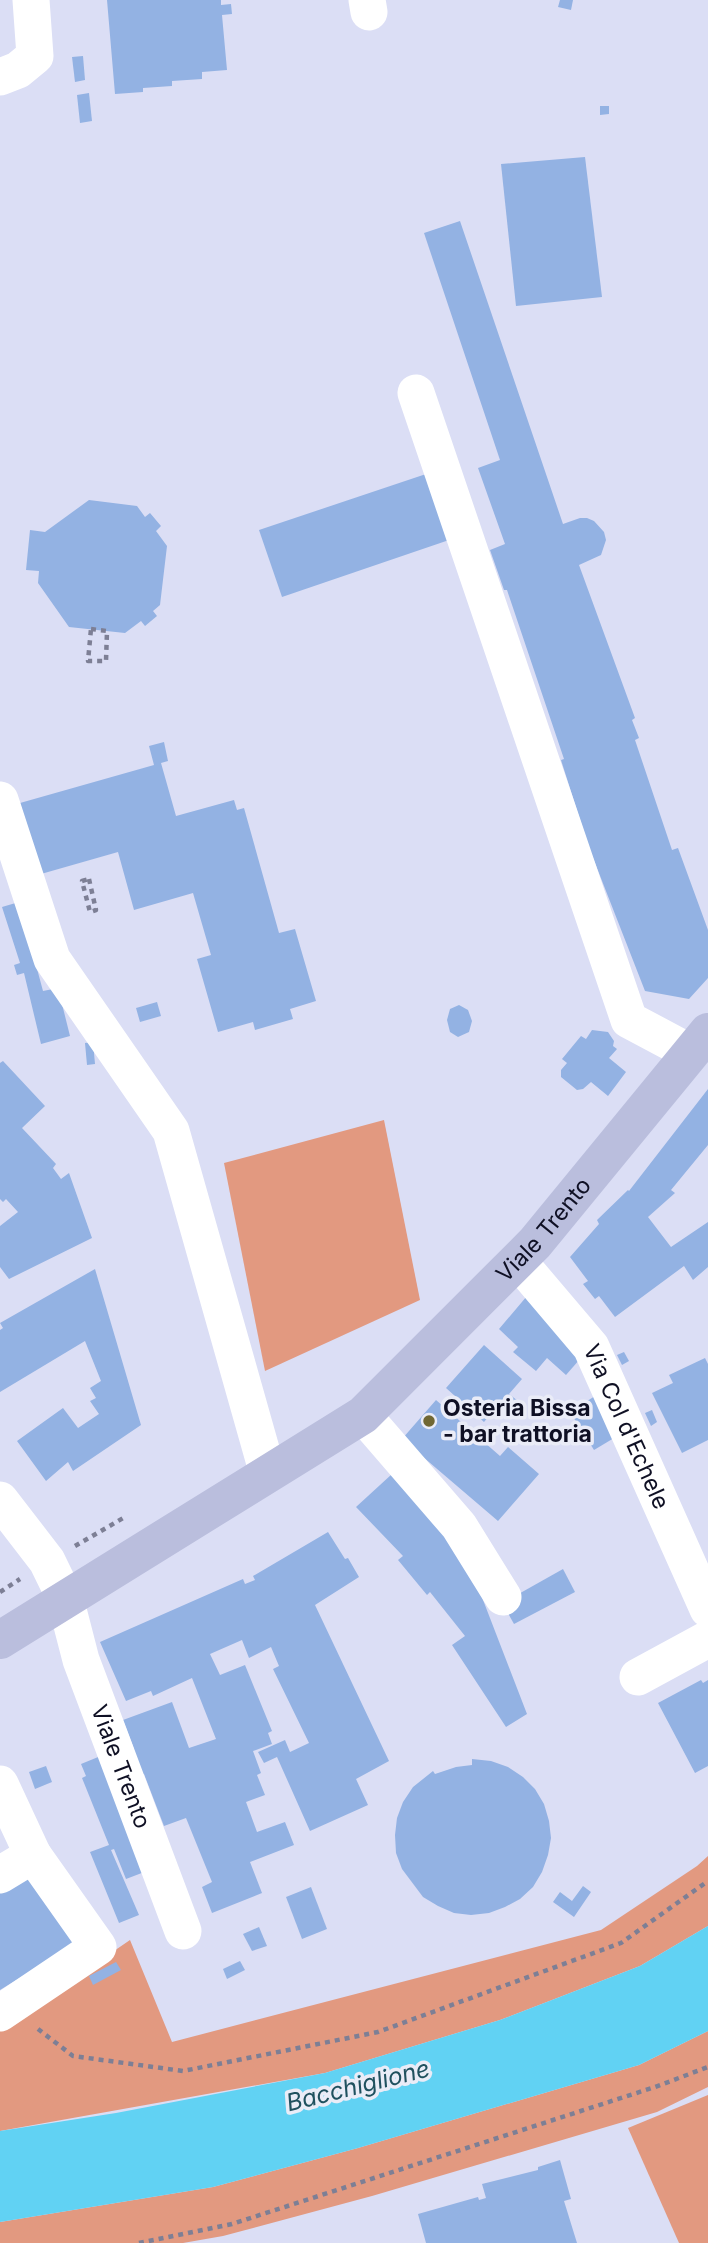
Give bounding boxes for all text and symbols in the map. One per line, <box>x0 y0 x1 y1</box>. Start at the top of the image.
street label: Viale Trento <box>490 1172 597 1288</box>
street label: Via Col d'Echele <box>578 1340 676 1513</box>
place label: Osteria Bissa - bar trattoria <box>443 1394 592 1448</box>
marker: Osteria Bissa - bar trattoria <box>421 1413 437 1429</box>
street label: Viale Trento <box>85 1701 157 1832</box>
water label: Bacchiglione <box>283 2054 433 2117</box>

